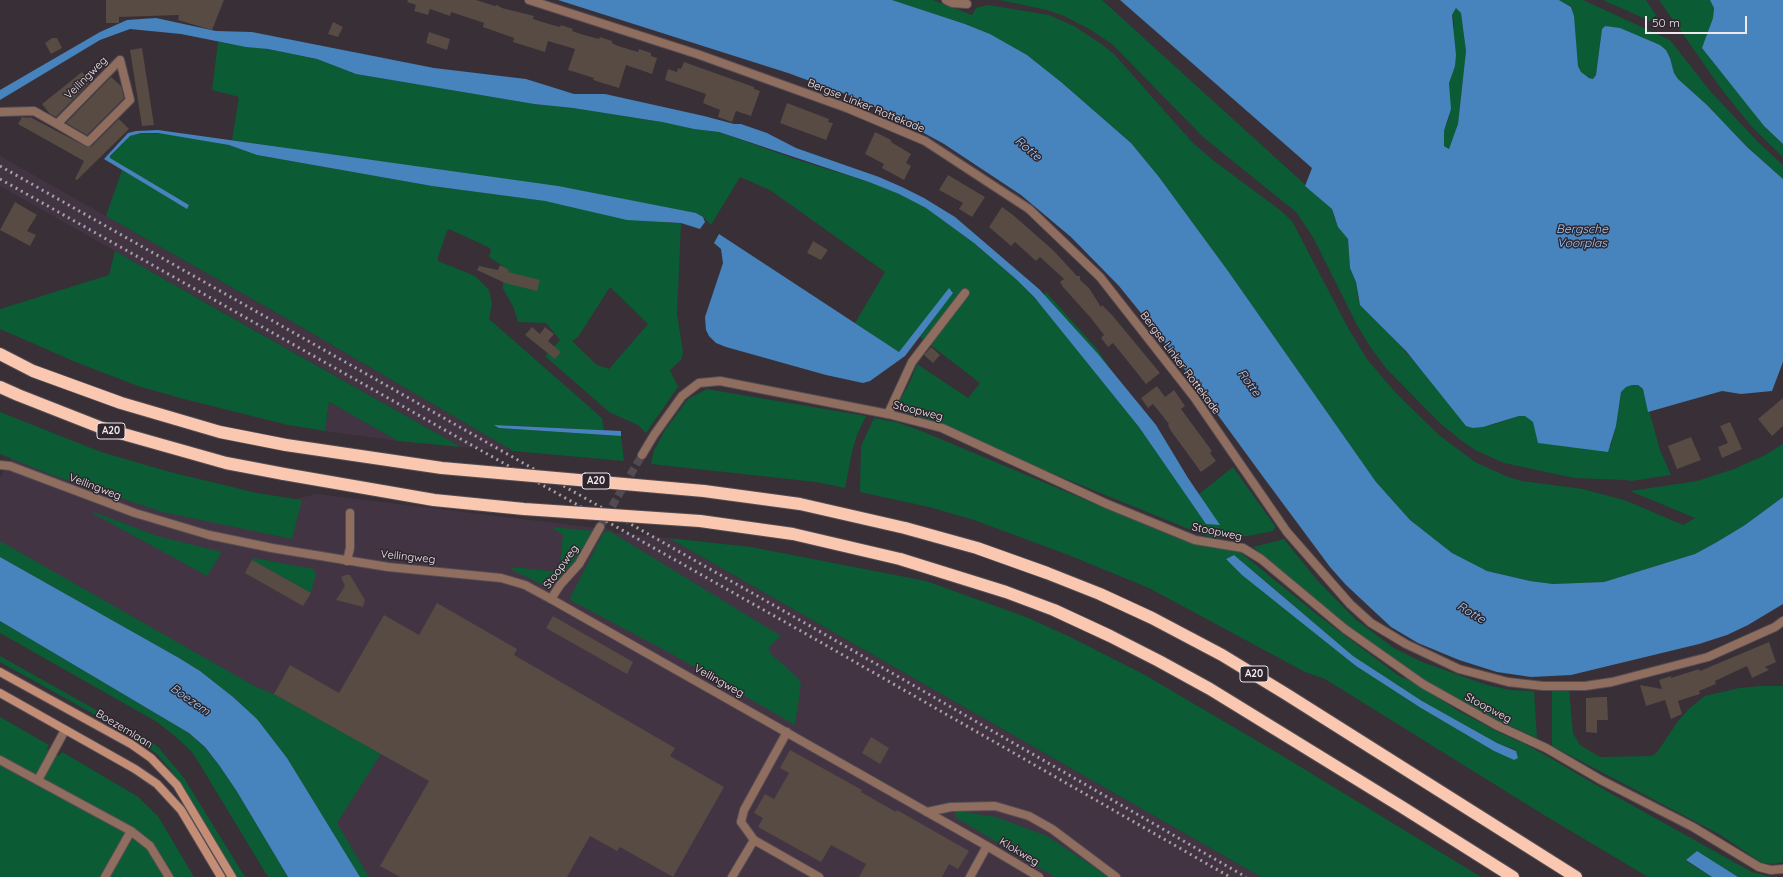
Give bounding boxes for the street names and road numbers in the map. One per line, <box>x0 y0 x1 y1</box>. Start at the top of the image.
street label: Veilingweg <box>62 54 110 102</box>
street label: Bergse Linker Rottekade <box>805 76 927 136</box>
street label: Bergse Linker Rottekade <box>1137 309 1223 417</box>
street label: Stoopweg <box>892 398 944 424</box>
road number: A20 <box>97 423 125 439</box>
street label: Veilingweg <box>67 471 123 503</box>
road number: A20 <box>582 473 610 489</box>
street label: Stoopweg <box>1191 520 1243 544</box>
street label: Stoopweg <box>541 542 581 592</box>
street label: Veilingweg <box>380 548 436 566</box>
street label: Veilingweg <box>692 662 746 700</box>
road number: A20 <box>1240 666 1268 682</box>
street label: Stoopweg <box>1462 690 1514 726</box>
street label: Boezemlaan <box>93 707 155 751</box>
street label: Klokweg <box>997 835 1041 869</box>

